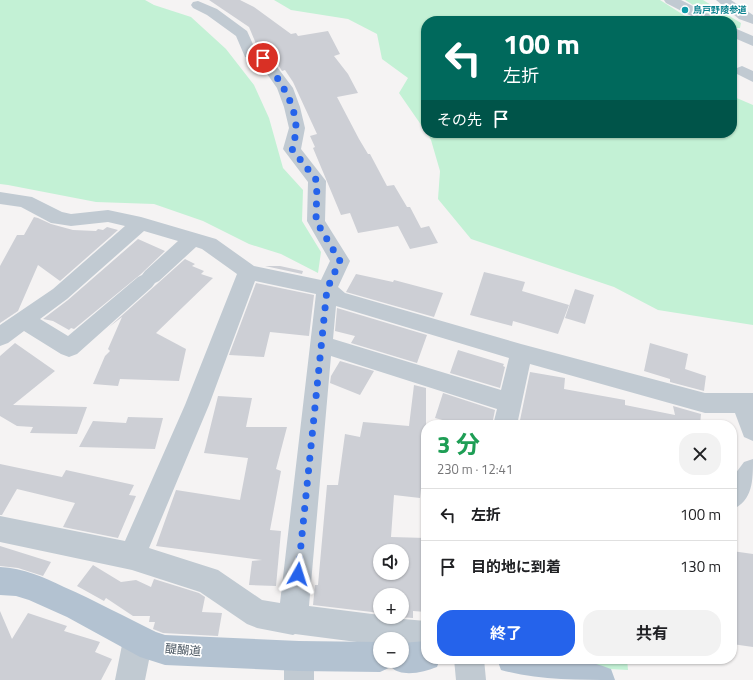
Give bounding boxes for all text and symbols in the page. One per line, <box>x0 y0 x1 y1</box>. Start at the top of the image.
place label: 鳥戸野陵参道 <box>693 3 747 16</box>
marker: 鳥戸野陵参道 <box>680 5 690 15</box>
text: 100 m <box>503 22 580 65</box>
icon: left <box>437 32 489 84</box>
pin <box>246 41 280 75</box>
icon: arrive <box>252 47 274 69</box>
text: 左折 <box>503 62 539 89</box>
text: その先 <box>437 108 482 131</box>
icon: arrive <box>490 108 512 130</box>
text: 3 分 <box>437 426 480 462</box>
button: close <box>679 433 721 475</box>
text: 230 m · 12:41 <box>437 459 513 479</box>
text: 左折 <box>471 503 501 526</box>
text: 100 m <box>680 503 721 526</box>
icon: left <box>437 504 459 526</box>
map controls <box>373 544 409 668</box>
button: sound <box>373 544 409 580</box>
position arrow <box>277 553 319 595</box>
text: 目的地に到着 <box>471 555 561 578</box>
text: 130 m <box>680 555 721 578</box>
icon: arrive <box>437 556 459 578</box>
button: + <box>373 588 409 624</box>
button: 終了 <box>437 610 575 656</box>
button: 共有 <box>583 610 721 656</box>
button: − <box>373 632 409 668</box>
street label: 醍醐道 <box>164 638 202 661</box>

